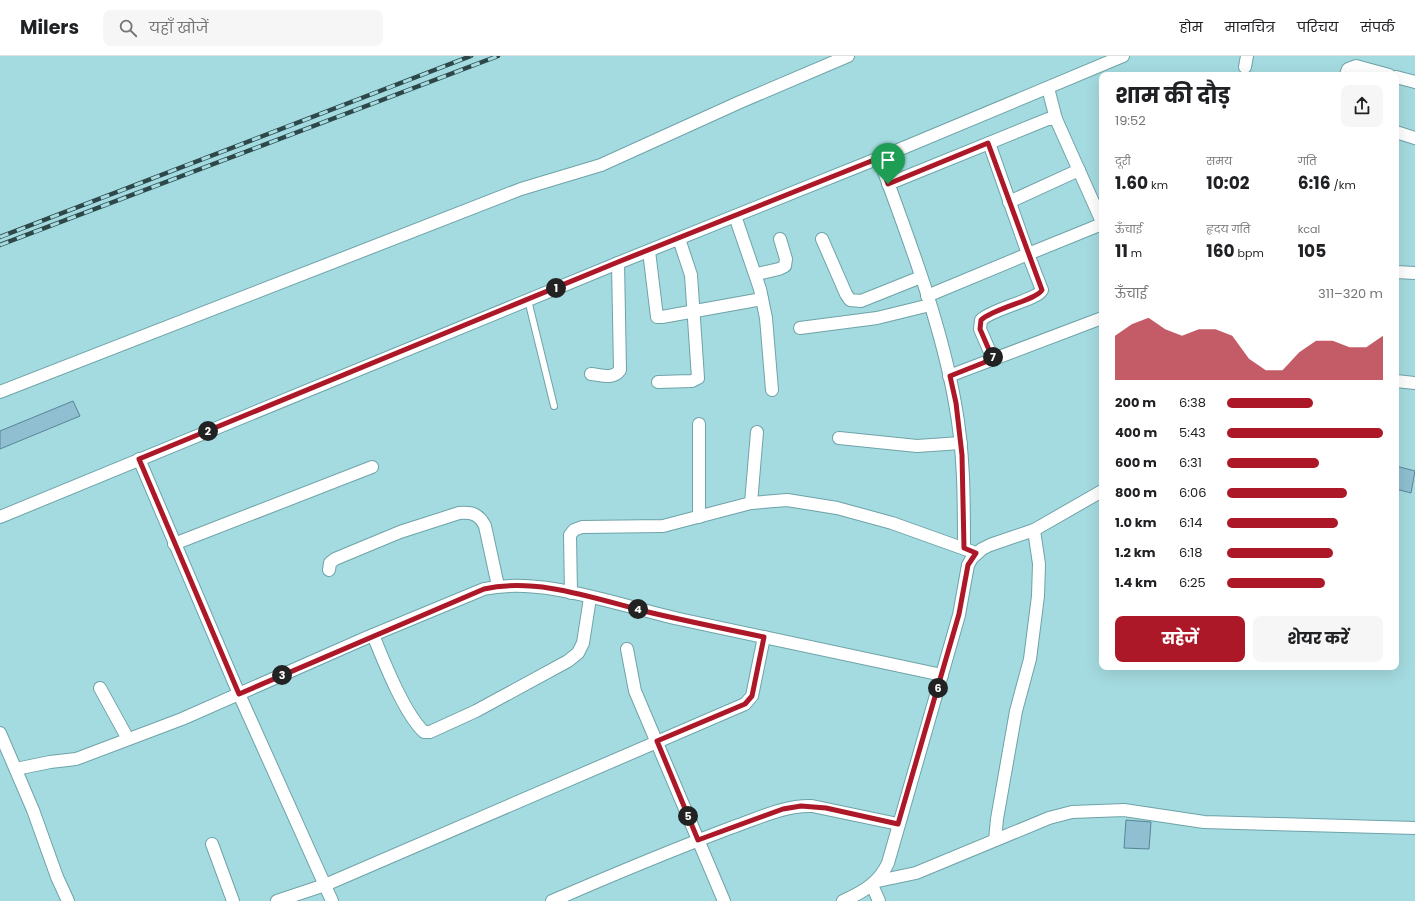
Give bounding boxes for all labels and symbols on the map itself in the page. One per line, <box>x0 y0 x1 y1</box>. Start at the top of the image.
pin <box>871 143 905 184</box>
pin: 1 <box>546 278 566 298</box>
pin: 7 <box>983 347 1003 367</box>
pin: 2 <box>198 421 218 441</box>
pin: 4 <box>628 599 648 619</box>
pin: 3 <box>272 665 292 685</box>
pin: 6 <box>928 678 948 698</box>
pin: 5 <box>678 806 698 826</box>

